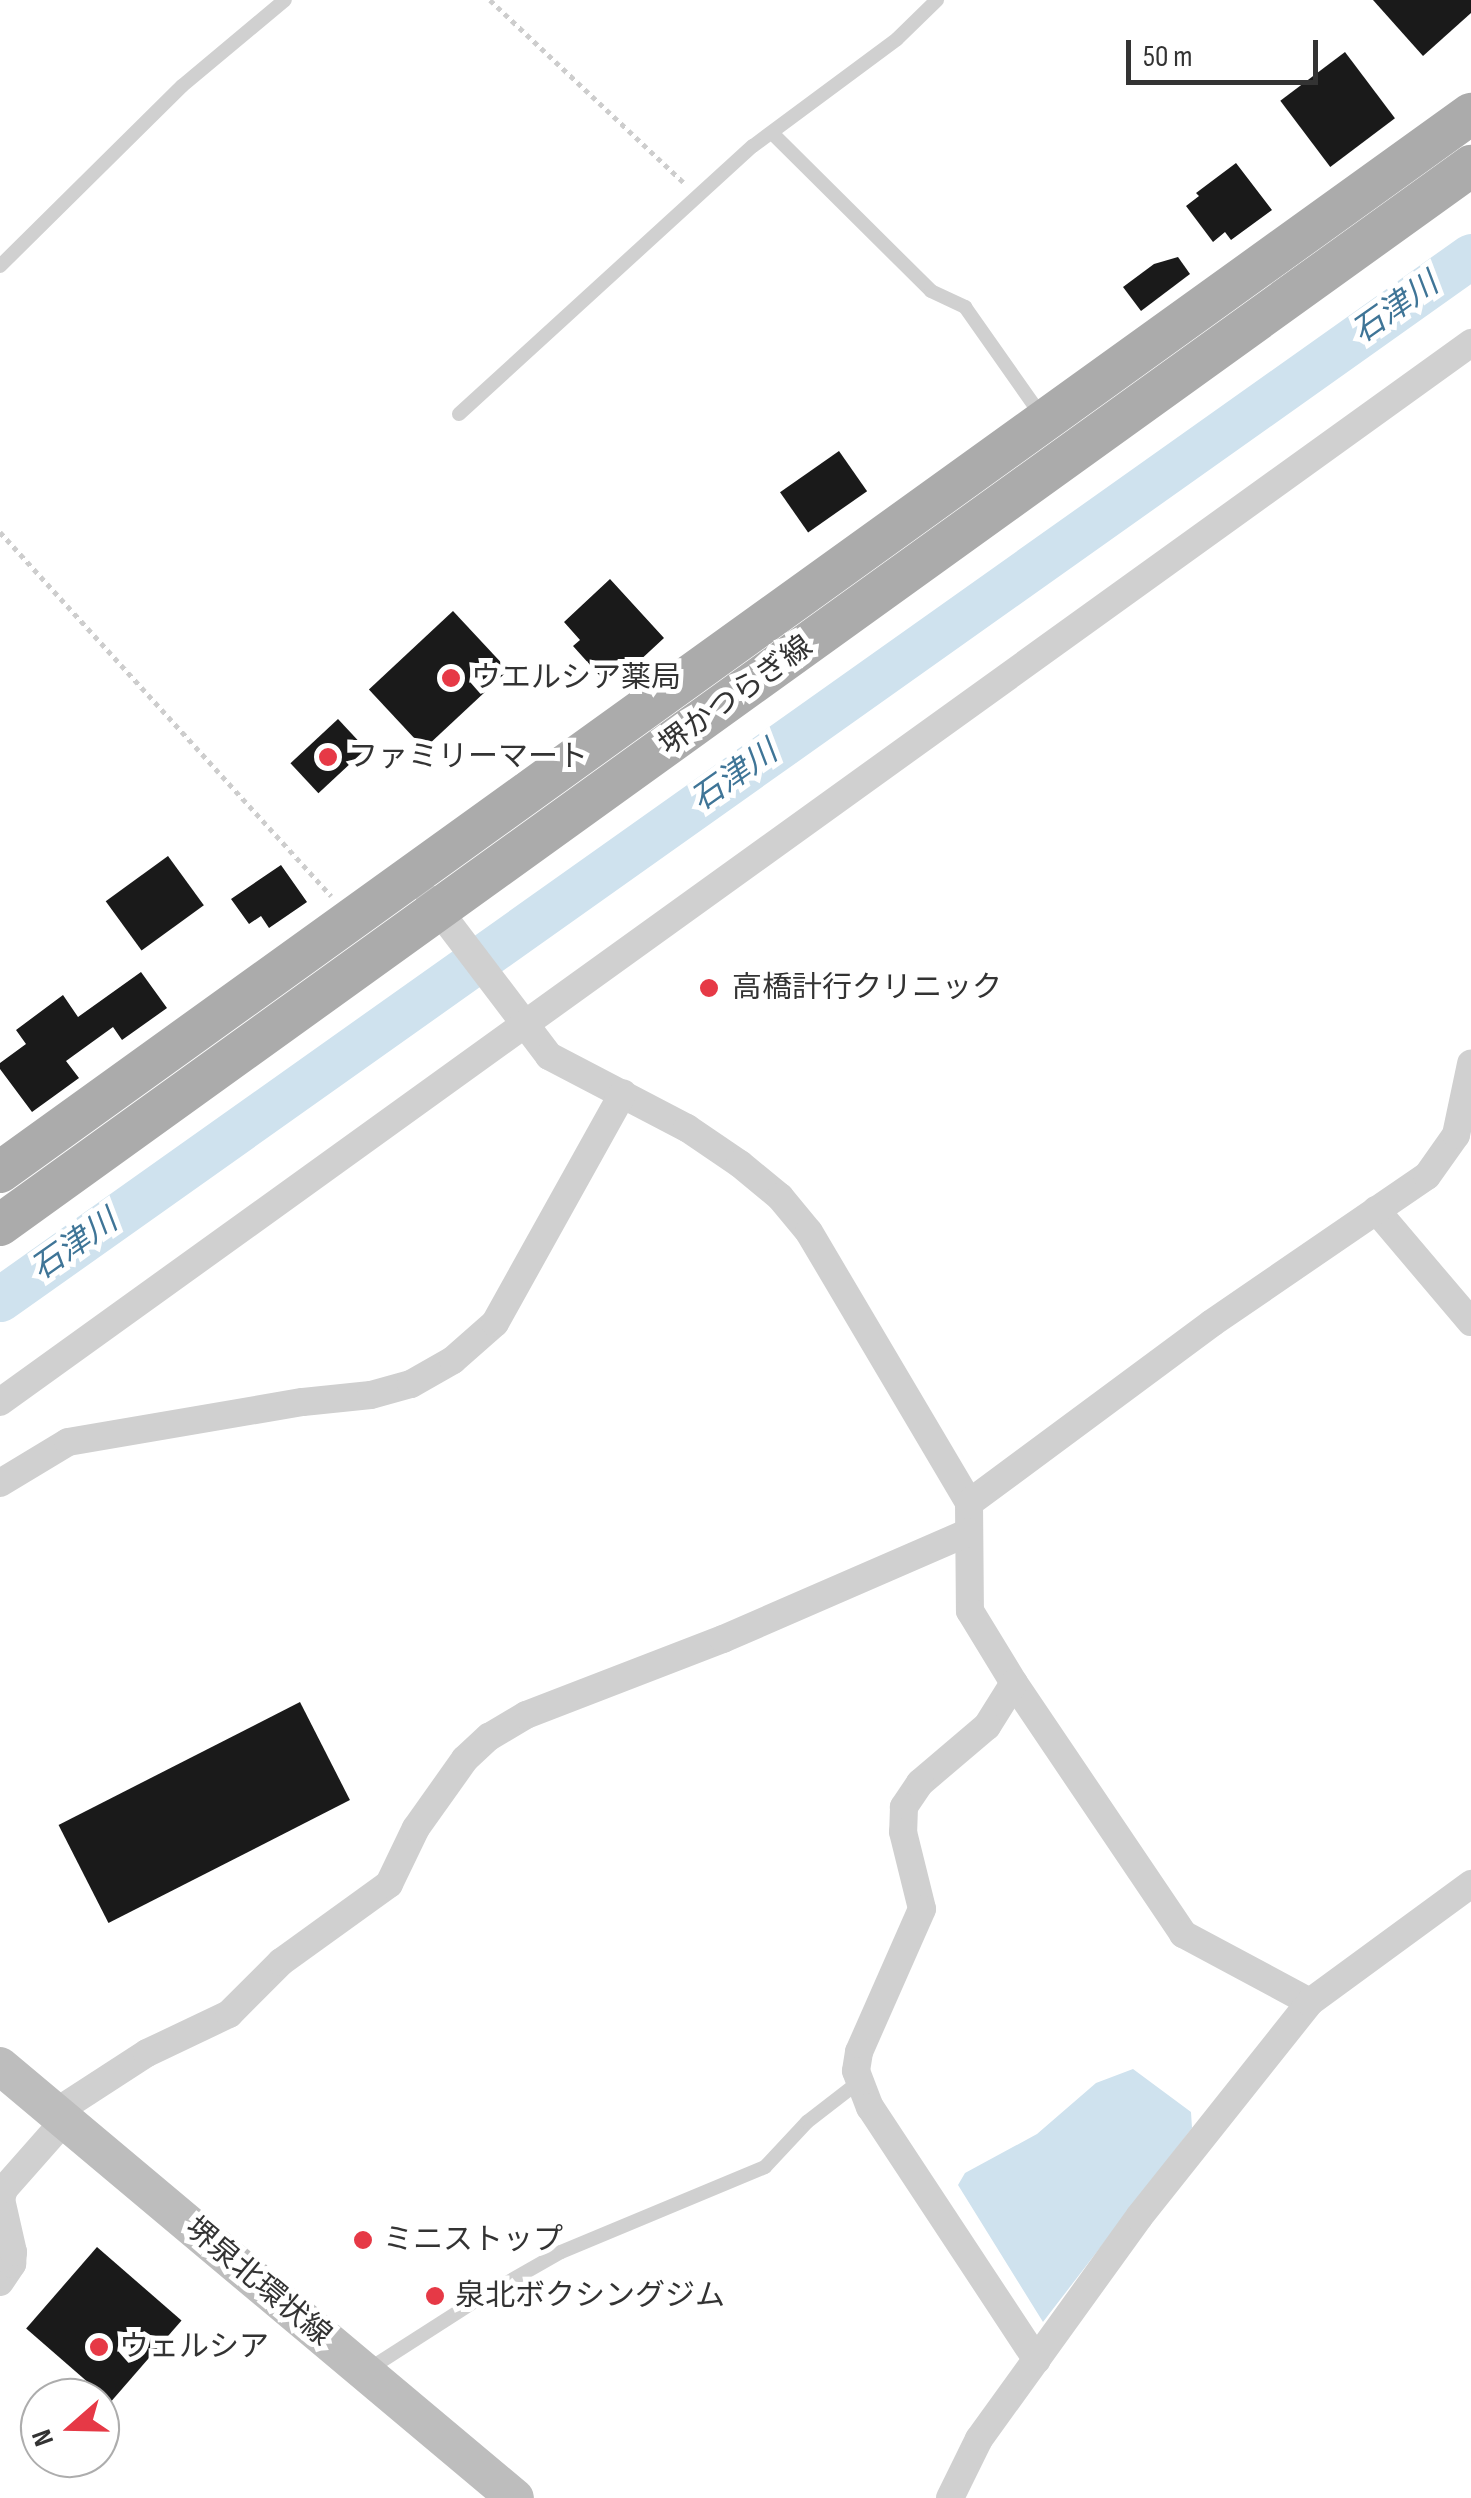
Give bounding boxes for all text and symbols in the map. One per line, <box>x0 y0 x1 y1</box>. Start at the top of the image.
scale bar <box>1131 20 1324 82</box>
text: 50 m <box>1143 39 1192 75</box>
water label: 石津川 <box>1346 266 1446 352</box>
street label: 堺かつらぎ線 <box>653 629 819 763</box>
place label: ウエルシア薬局 <box>471 660 681 696</box>
marker: ウエルシア薬局 <box>440 667 462 689</box>
water label: 石津川 <box>685 734 785 820</box>
place label: ファミリーマート <box>348 739 588 775</box>
marker: ファミリーマート <box>317 746 339 768</box>
place label: 高橋計行クリニック <box>732 970 1002 1006</box>
marker: 高橋計行クリニック <box>696 975 722 1001</box>
water label: 石津川 <box>25 1203 125 1289</box>
street label: 堺泉北環状線 <box>177 2210 339 2354</box>
place label: ミニストップ <box>383 2222 563 2258</box>
marker: ミニストップ <box>352 2229 374 2251</box>
place label: 泉北ボクシングジム <box>455 2278 725 2314</box>
marker: 泉北ボクシングジム <box>424 2285 446 2307</box>
place label: ウェルシア <box>119 2329 269 2365</box>
marker: ウェルシア <box>88 2336 110 2358</box>
north arrow <box>20 2378 120 2478</box>
text: N <box>25 2425 61 2450</box>

